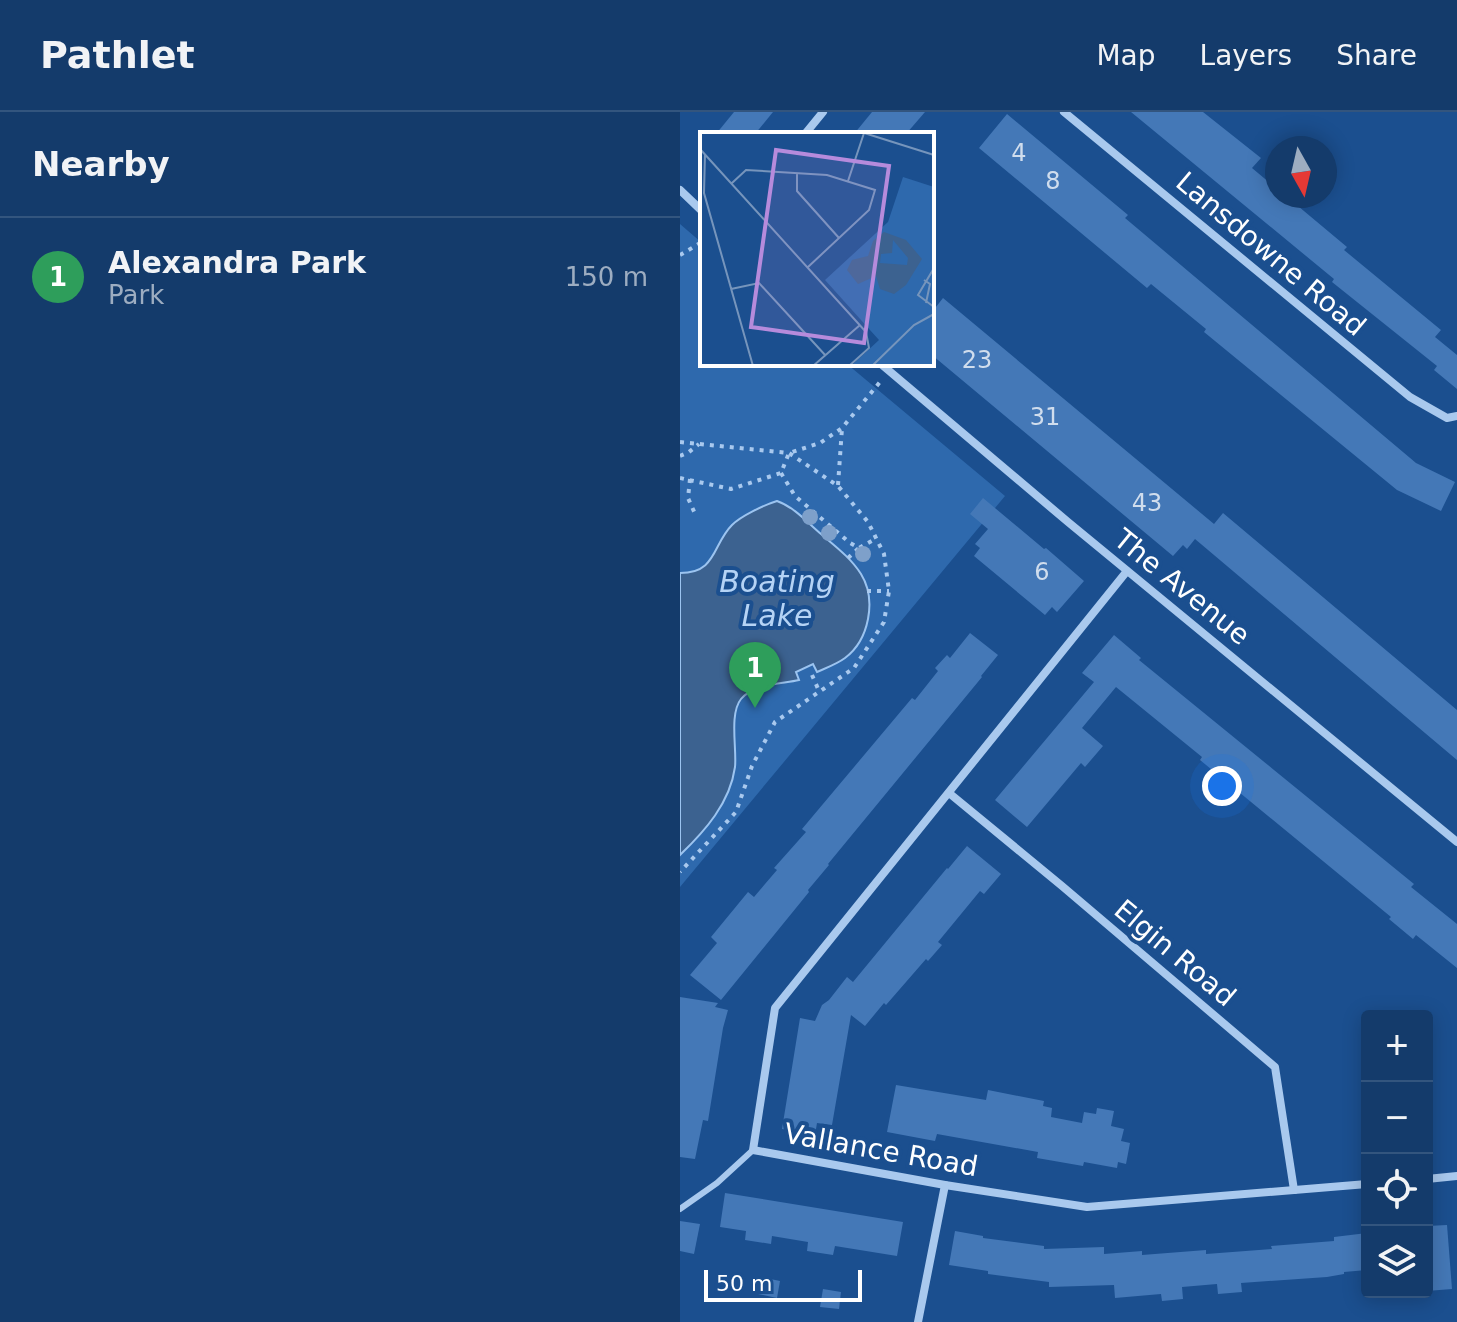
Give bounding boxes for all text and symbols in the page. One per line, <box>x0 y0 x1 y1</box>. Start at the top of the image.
text: Pathlet <box>40 33 195 77</box>
text: Map <box>1096 39 1156 72</box>
text: Layers <box>1200 39 1292 72</box>
text: Share <box>1336 39 1417 72</box>
inset map <box>700 132 934 366</box>
north arrow <box>1265 136 1337 208</box>
house number: 4 <box>1011 139 1027 167</box>
text: Nearby <box>32 144 170 184</box>
street label: Lansdowne Road <box>1170 165 1372 343</box>
house number: 8 <box>1045 167 1061 195</box>
text: Alexandra Park <box>108 245 366 280</box>
text: 1 <box>49 262 67 292</box>
text: 150 m <box>565 262 648 292</box>
text: Park <box>108 280 164 310</box>
house number: 23 <box>962 346 992 374</box>
house number: 31 <box>1030 403 1060 431</box>
house number: 43 <box>1132 489 1162 517</box>
street label: The Avenue <box>1107 522 1257 652</box>
house number: 6 <box>1034 558 1050 586</box>
water label: Boating Lake <box>719 564 835 633</box>
pin: 1 <box>729 642 781 708</box>
your location <box>1202 766 1242 806</box>
street label: Elgin Road <box>1108 893 1242 1013</box>
map controls <box>1361 1010 1433 1298</box>
button: + <box>1361 1010 1433 1082</box>
button: − <box>1361 1082 1433 1154</box>
street label: Vallance Road <box>781 1117 981 1183</box>
button: locate <box>1361 1154 1433 1226</box>
button: layers <box>1361 1226 1433 1298</box>
scale bar <box>704 1266 862 1302</box>
text: 50 m <box>716 1271 772 1296</box>

